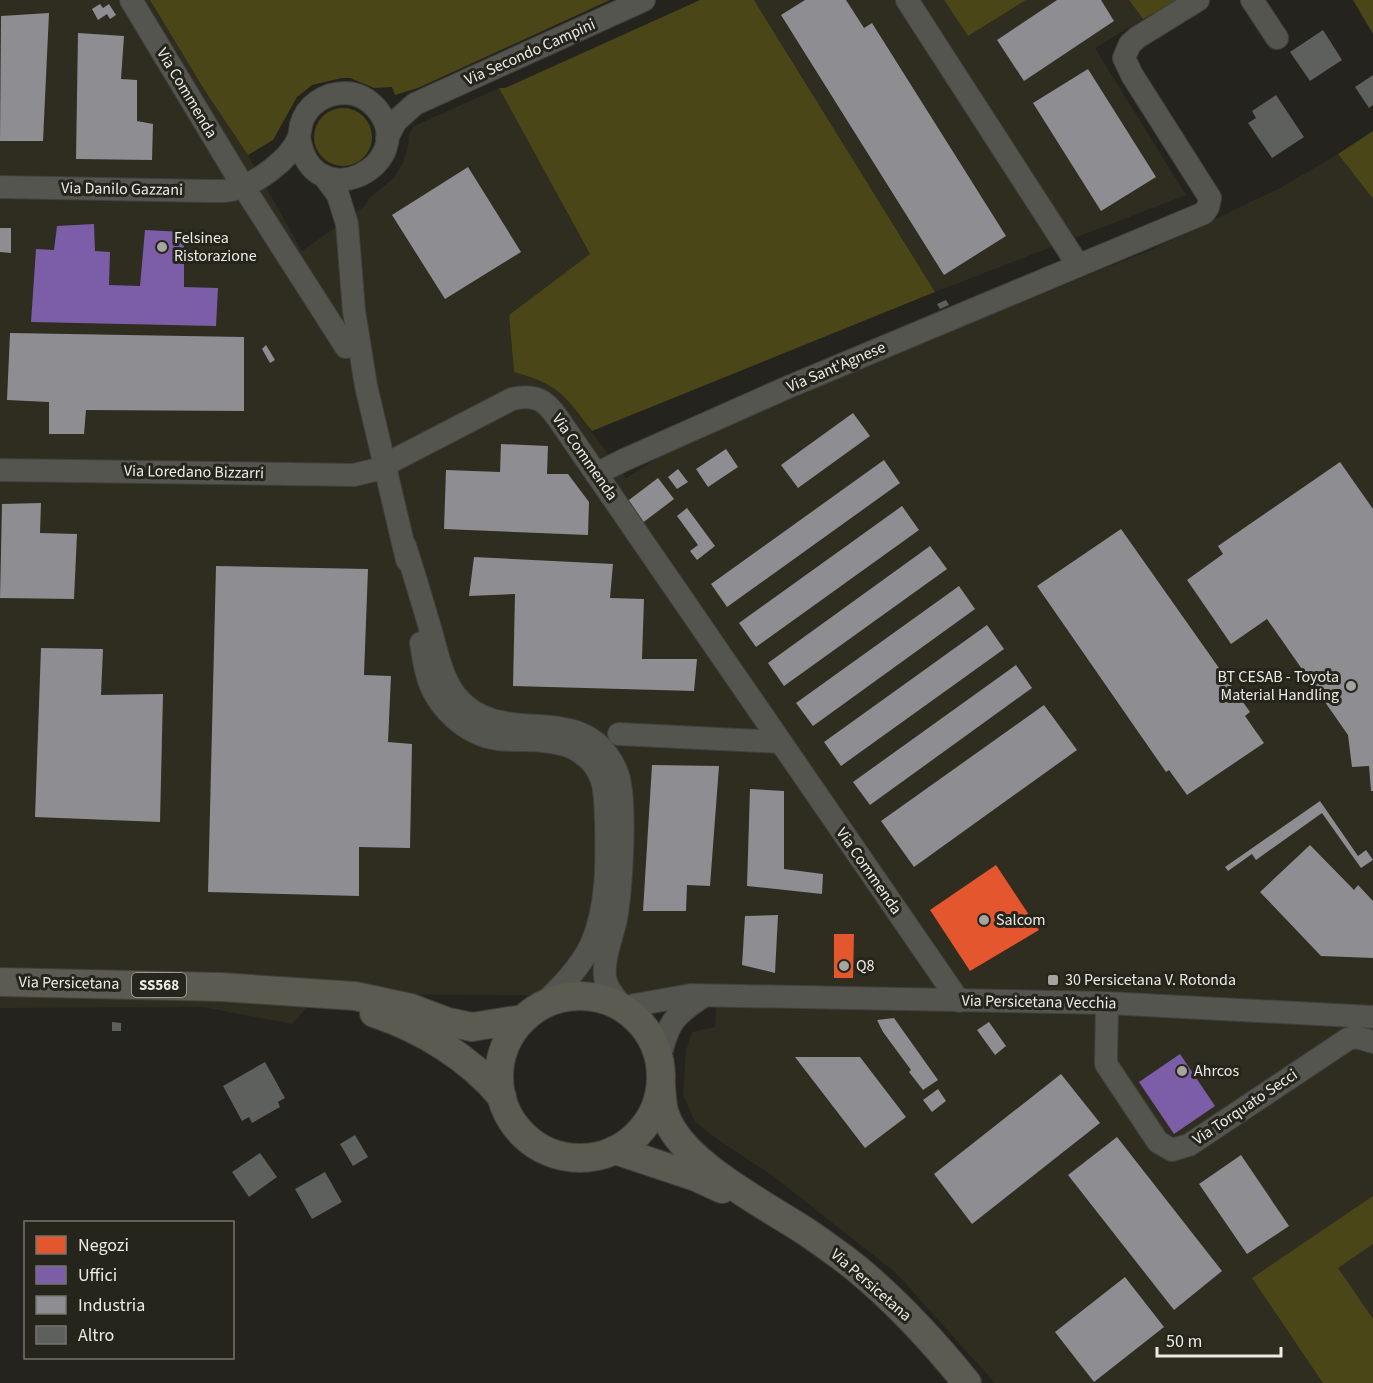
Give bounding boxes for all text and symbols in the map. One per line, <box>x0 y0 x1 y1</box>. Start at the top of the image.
street label: Via Secondo Campini <box>461 13 599 91</box>
street label: Via Commenda <box>151 44 223 142</box>
street label: Via Danilo Gazzani <box>61 177 183 201</box>
place label: Felsinea Ristorazione <box>174 227 257 267</box>
marker: Felsinea Ristorazione <box>155 240 169 254</box>
street label: Via Sant'Agnese <box>783 336 889 398</box>
street label: Via Commenda <box>547 409 623 505</box>
street label: Via Loredano Bizzarri <box>124 460 264 484</box>
place label: BT CESAB - Toyota Material Handling <box>1218 666 1339 706</box>
marker: BT CESAB - Toyota Material Handling <box>1344 679 1358 693</box>
street label: Via Commenda <box>831 823 907 919</box>
place label: Salcom <box>996 909 1046 931</box>
marker: Salcom <box>977 913 991 927</box>
place label: Q8 <box>856 955 875 977</box>
marker: Q8 <box>837 959 851 973</box>
place label: 30 Persicetana V. Rotonda <box>1065 969 1236 991</box>
street label: Via Persicetana <box>18 971 120 995</box>
road number: SS568 <box>132 973 186 997</box>
marker: 30 Persicetana V. Rotonda <box>1046 973 1060 987</box>
street label: Via Persicetana Vecchia <box>961 990 1117 1014</box>
place label: Ahrcos <box>1194 1060 1239 1082</box>
marker: Ahrcos <box>1175 1064 1189 1078</box>
street label: Via Torquato Secci <box>1188 1064 1302 1150</box>
legend <box>24 1221 234 1359</box>
text: Negozi <box>78 1233 129 1258</box>
street label: Via Persicetana <box>826 1244 916 1326</box>
text: Uffici <box>78 1263 117 1288</box>
text: Industria <box>78 1293 145 1318</box>
scale bar <box>1157 1320 1282 1358</box>
text: Altro <box>78 1323 114 1348</box>
text: 50 m <box>1166 1329 1202 1354</box>

